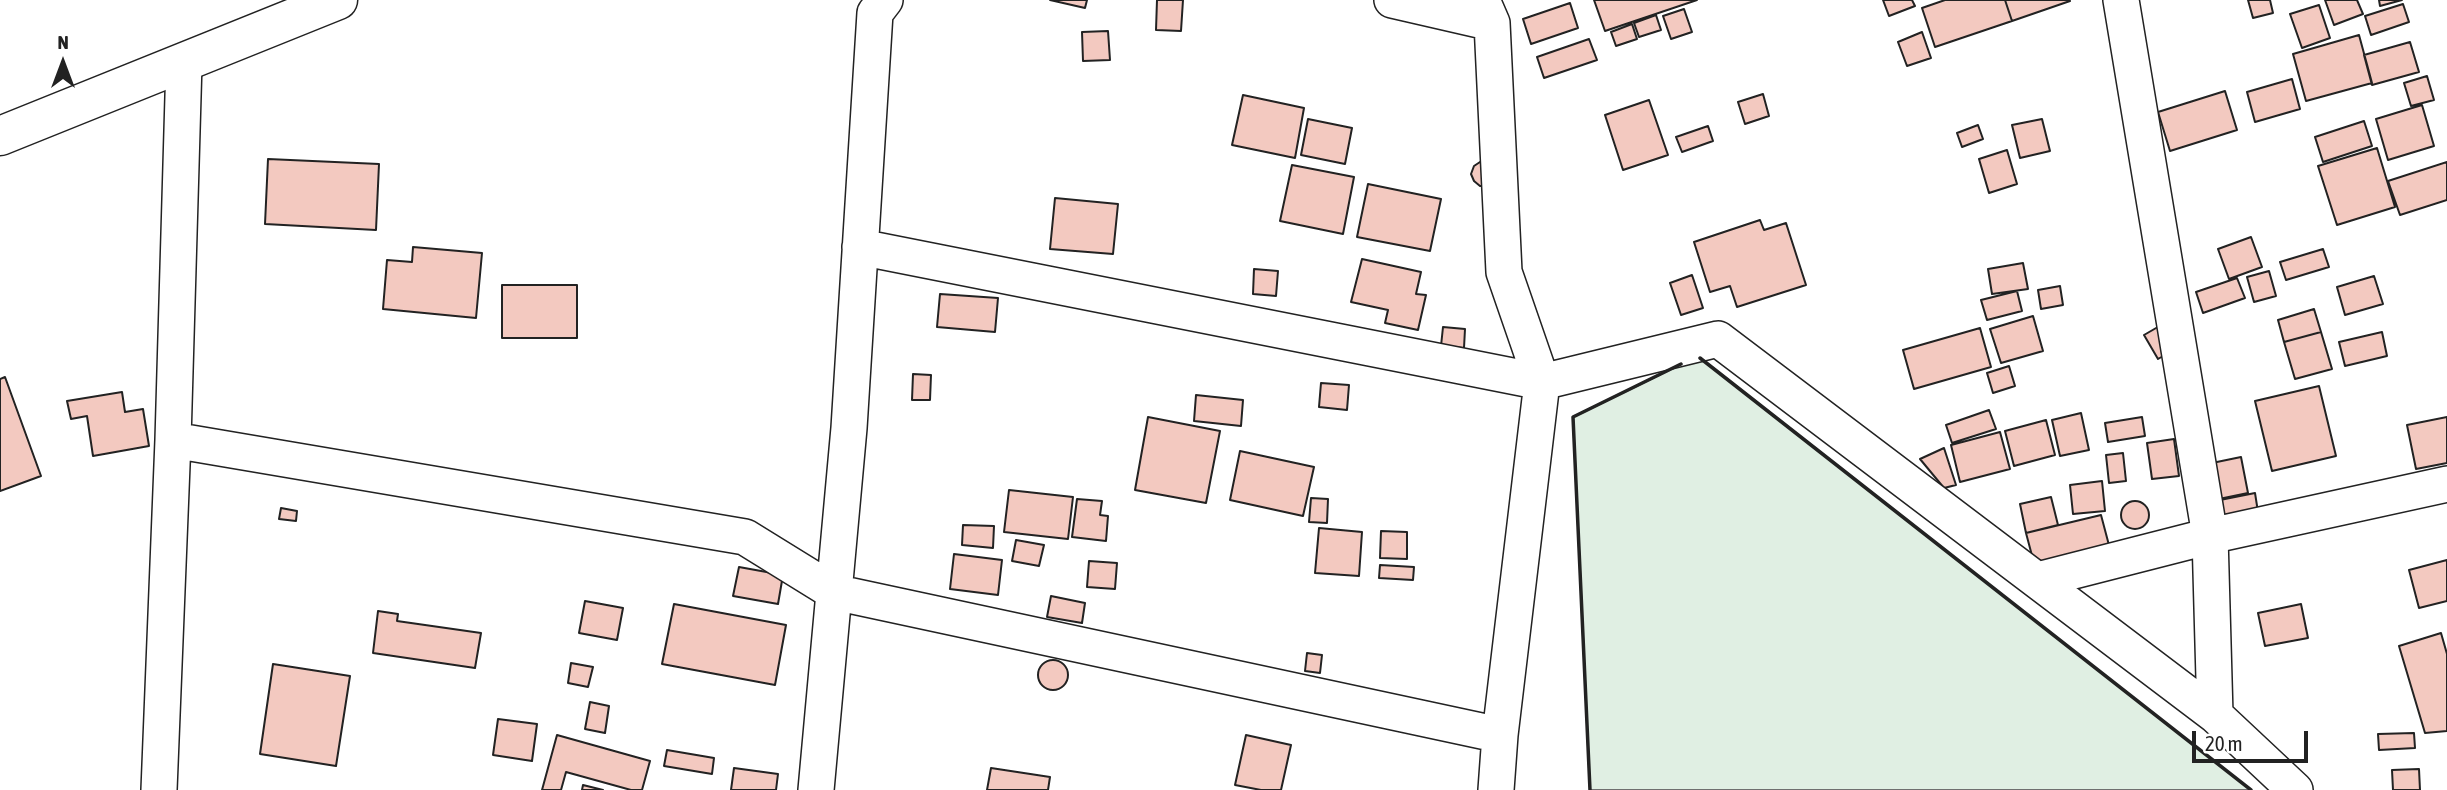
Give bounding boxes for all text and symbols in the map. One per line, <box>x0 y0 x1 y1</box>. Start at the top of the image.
north arrow <box>28 28 98 98</box>
text: N <box>57 31 69 53</box>
scale bar <box>2195 716 2310 760</box>
text: 20 m <box>2205 731 2243 755</box>

